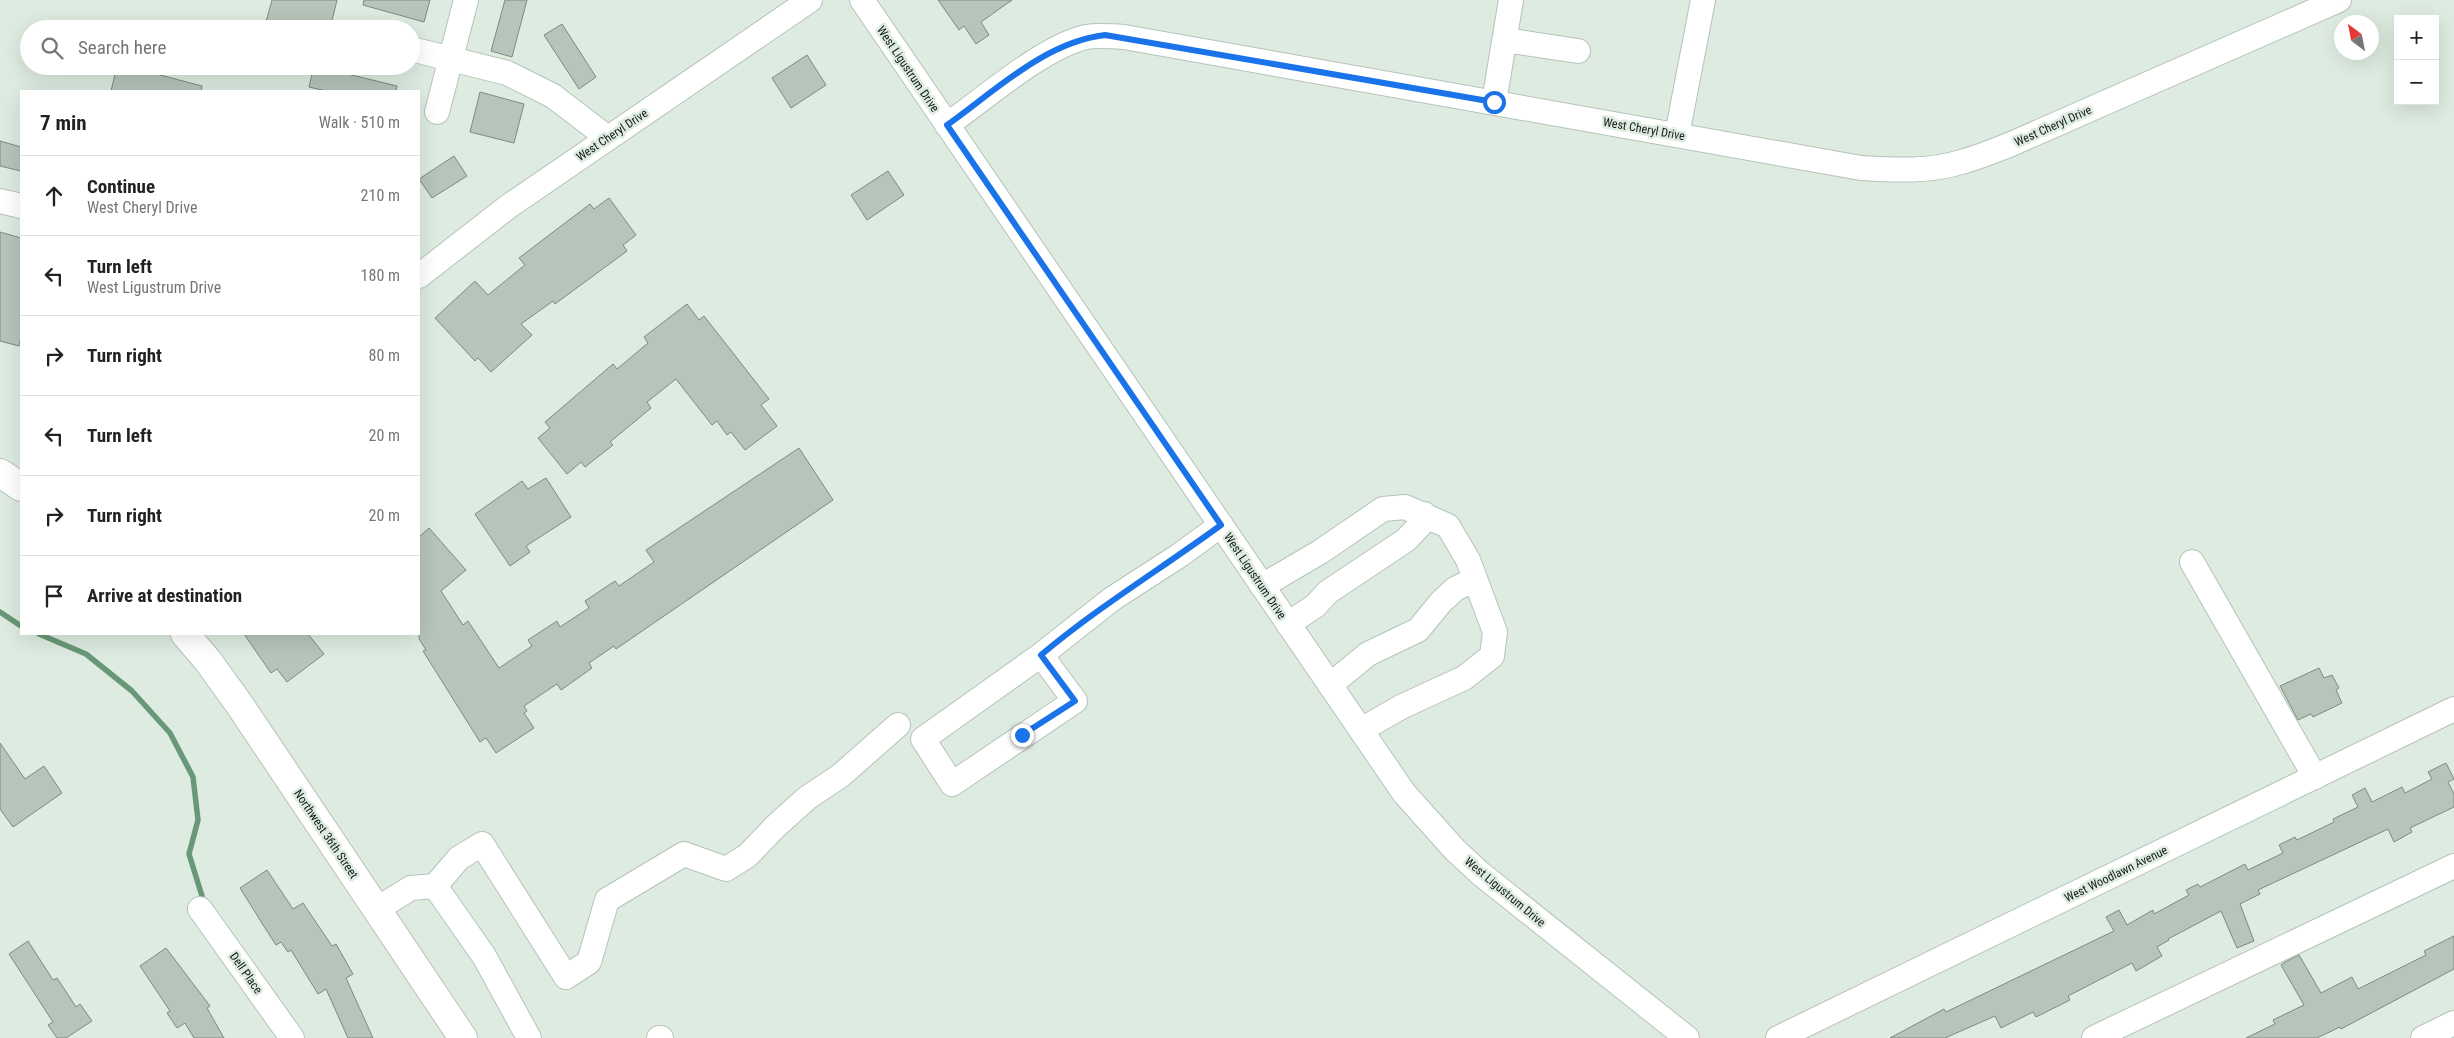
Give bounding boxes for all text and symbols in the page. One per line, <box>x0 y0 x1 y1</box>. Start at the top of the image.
north arrow <box>2334 15 2379 60</box>
map controls <box>2394 15 2439 105</box>
button: + <box>2394 15 2439 60</box>
search box <box>20 20 420 75</box>
street label: West Ligustrum Drive <box>874 23 942 115</box>
icon: search <box>38 34 66 62</box>
text: Search here <box>78 36 166 59</box>
button: − <box>2394 60 2439 105</box>
route start <box>1483 91 1506 114</box>
street label: West Cheryl Drive <box>2012 103 2094 149</box>
street label: West Cheryl Drive <box>574 106 651 164</box>
text: 7 min <box>40 111 87 135</box>
text: Walk · 510 m <box>319 113 400 132</box>
street label: West Cheryl Drive <box>1602 115 1686 143</box>
text: Continue <box>87 175 155 198</box>
icon: ahead <box>40 182 68 210</box>
text: 210 m <box>361 186 400 205</box>
text: West Cheryl Drive <box>87 198 197 217</box>
text: Turn left <box>87 255 152 278</box>
icon: left <box>40 262 68 290</box>
text: 180 m <box>361 266 400 285</box>
text: West Ligustrum Drive <box>87 278 221 297</box>
icon: right <box>40 342 68 370</box>
text: Turn right <box>87 344 162 367</box>
text: 80 m <box>368 346 400 365</box>
icon: left <box>40 422 68 450</box>
text: Turn left <box>87 424 152 447</box>
text: 20 m <box>368 426 400 445</box>
icon: right <box>40 502 68 530</box>
text: Turn right <box>87 504 162 527</box>
text: 20 m <box>368 506 400 525</box>
street label: West Ligustrum Drive <box>1221 530 1289 622</box>
icon: arrive <box>40 582 68 610</box>
text: Arrive at destination <box>87 584 242 607</box>
route end <box>1011 724 1034 747</box>
street label: Northwest 36th Street <box>291 787 361 881</box>
street label: West Woodlawn Avenue <box>2062 843 2170 905</box>
street label: West Ligustrum Drive <box>1462 854 1548 930</box>
street label: Dell Place <box>227 950 265 997</box>

